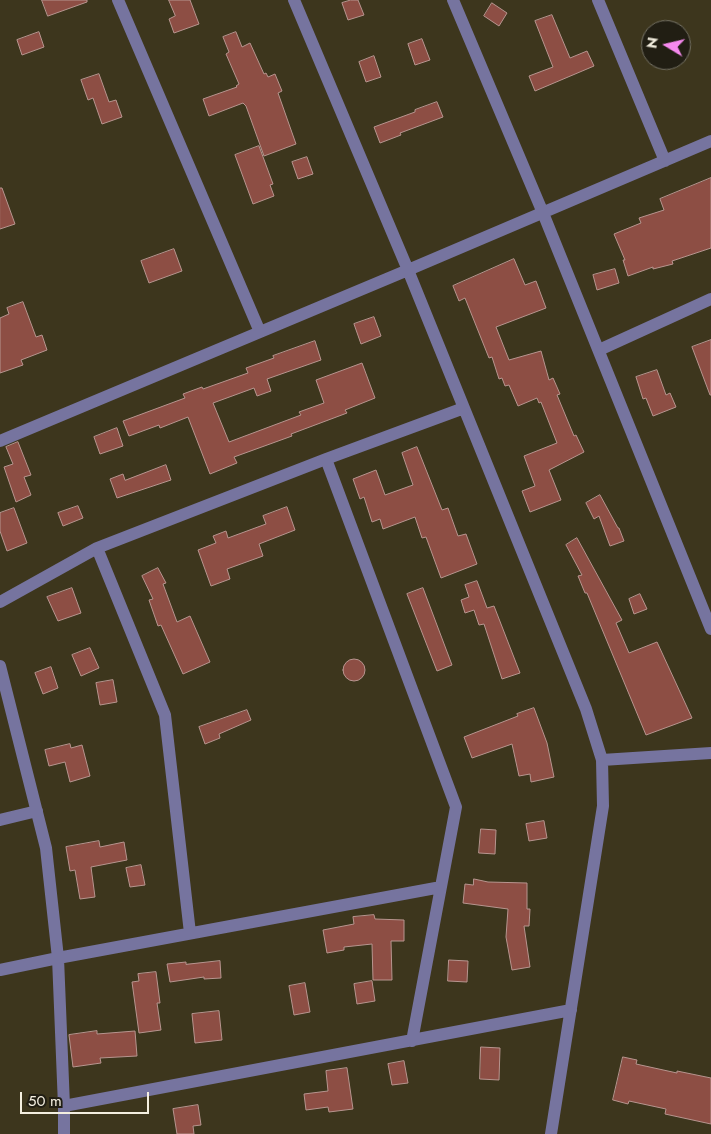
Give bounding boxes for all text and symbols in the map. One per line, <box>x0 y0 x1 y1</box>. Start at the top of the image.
north arrow <box>641 20 691 70</box>
text: N <box>641 36 663 50</box>
scale bar <box>22 1082 151 1114</box>
text: 50 m <box>28 1090 62 1112</box>

